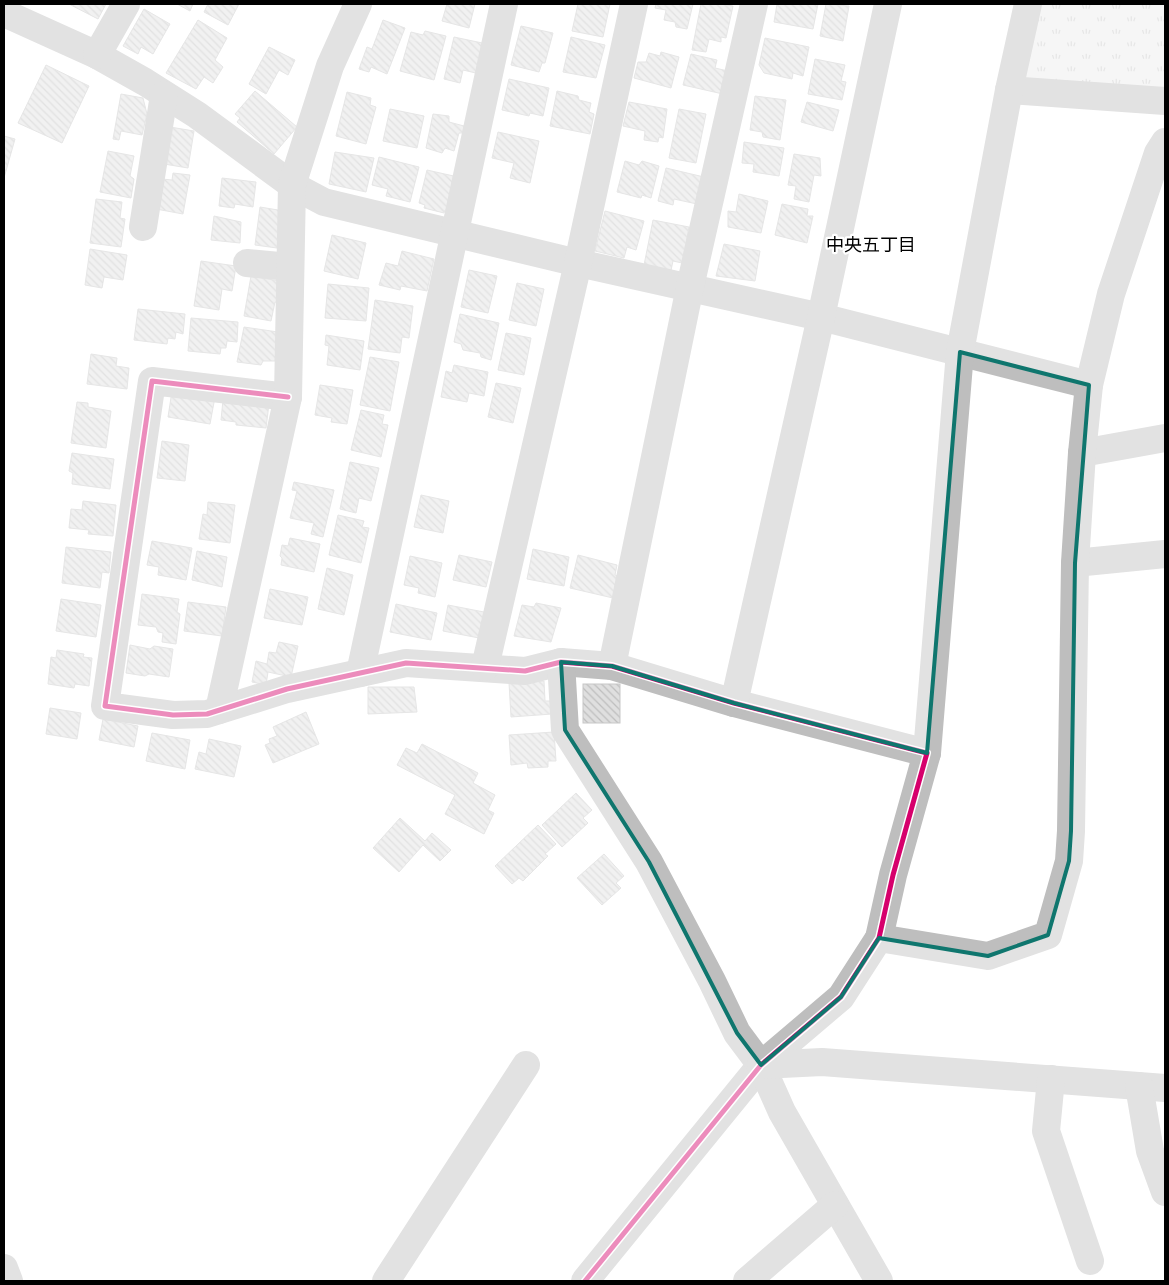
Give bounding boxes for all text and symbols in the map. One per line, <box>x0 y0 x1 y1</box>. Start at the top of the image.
district label: 中央五丁目 <box>826 233 916 255</box>

